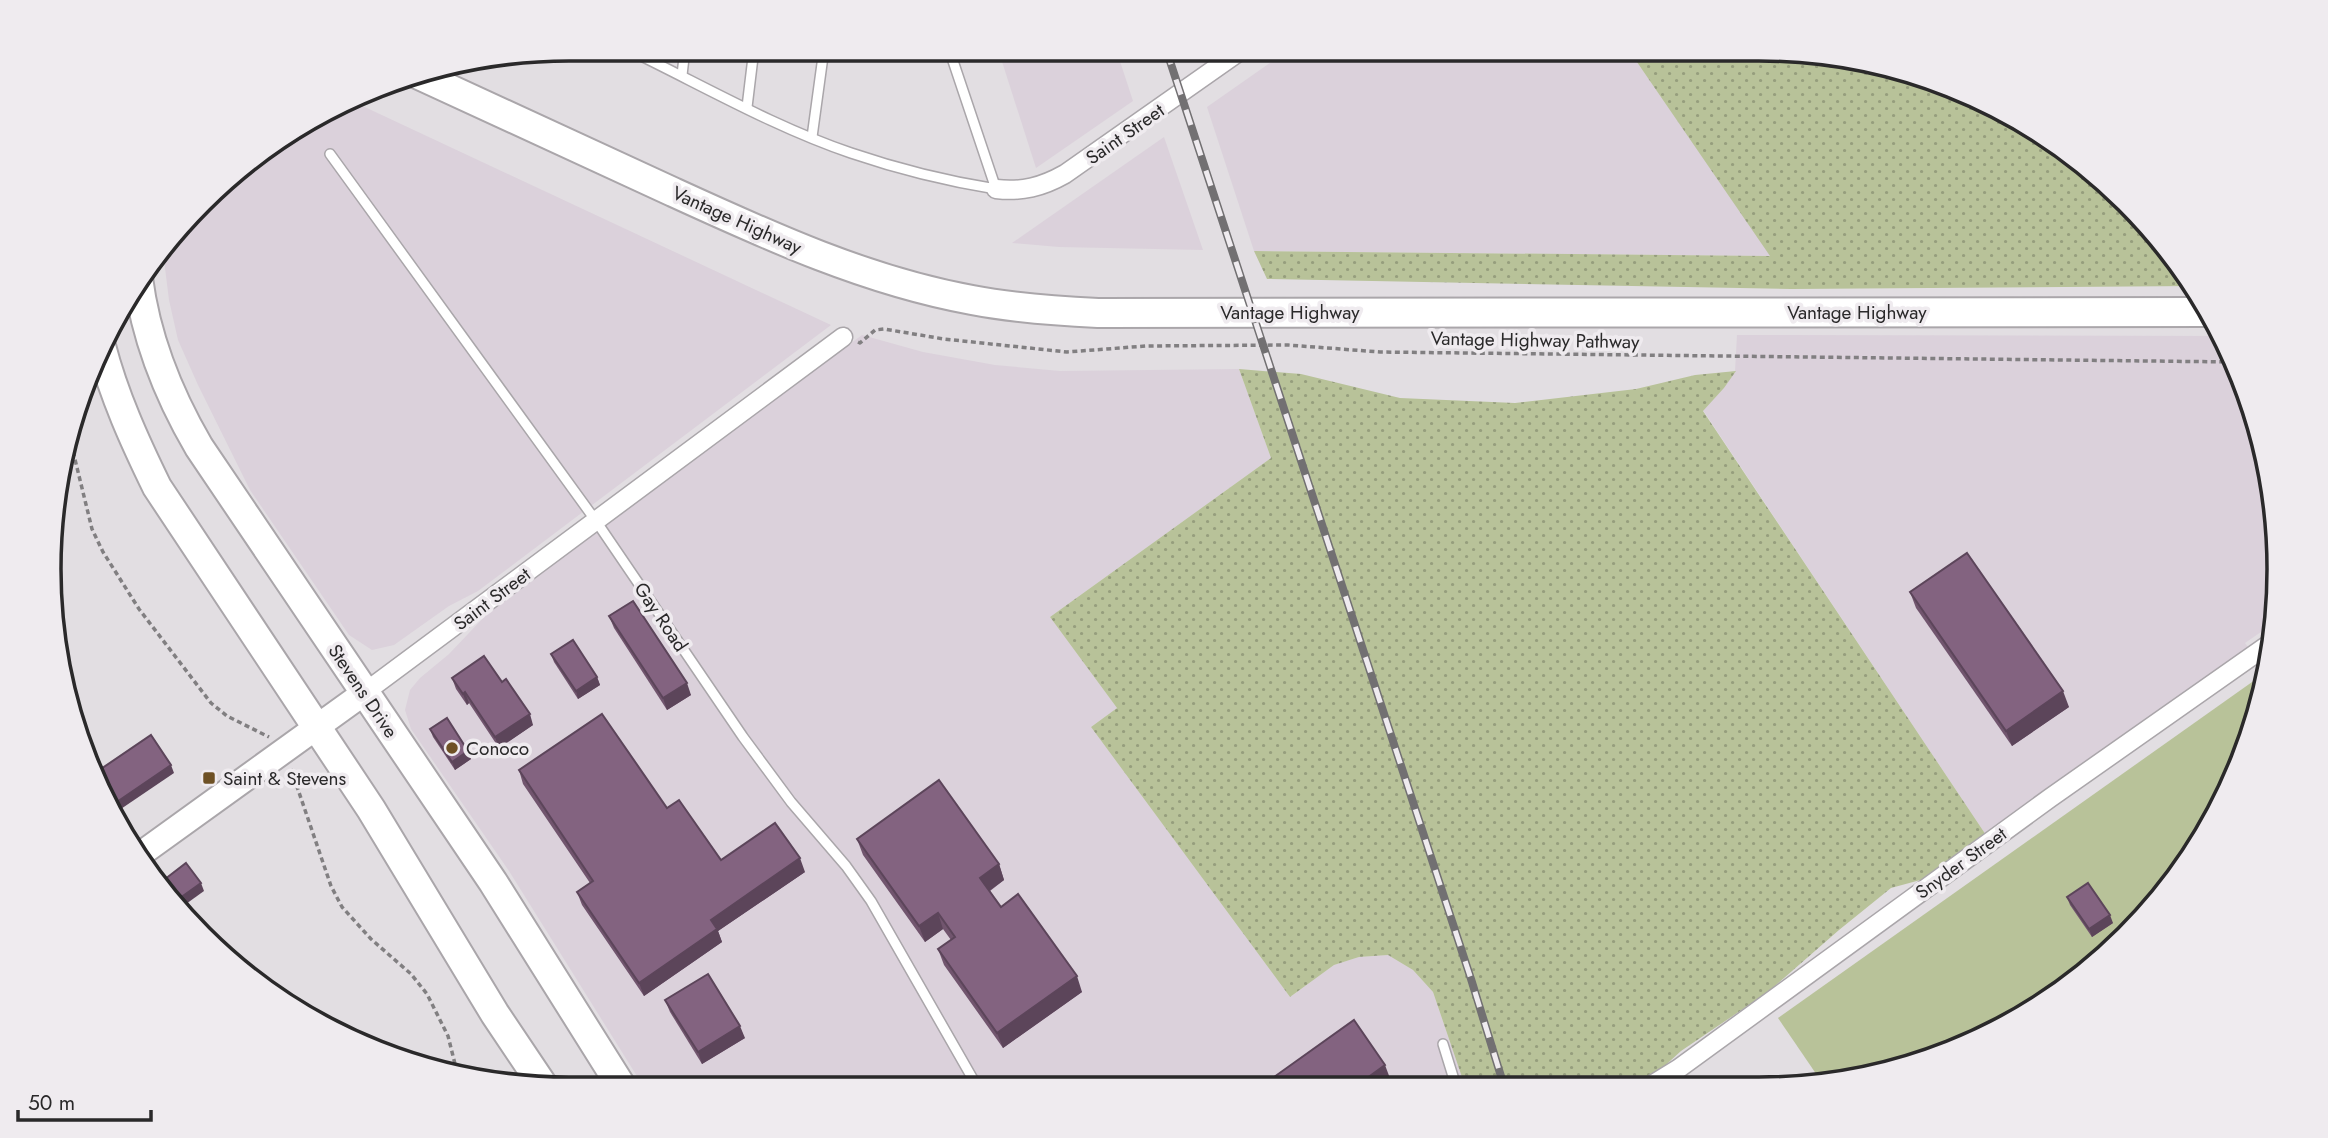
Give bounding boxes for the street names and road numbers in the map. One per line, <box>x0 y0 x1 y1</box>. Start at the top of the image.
street label: Saint Street <box>1080 97 1170 171</box>
street label: Vantage Highway <box>668 179 807 261</box>
street label: Vantage Highway <box>1220 299 1360 326</box>
street label: Vantage Highway <box>1787 299 1927 326</box>
street label: Vantage Highway Pathway <box>1430 325 1640 355</box>
street label: Saint Street <box>448 561 536 637</box>
street label: Gay Road <box>628 577 694 657</box>
street label: Stevens Drive <box>322 639 404 743</box>
street label: Snyder Street <box>1910 820 2012 905</box>

